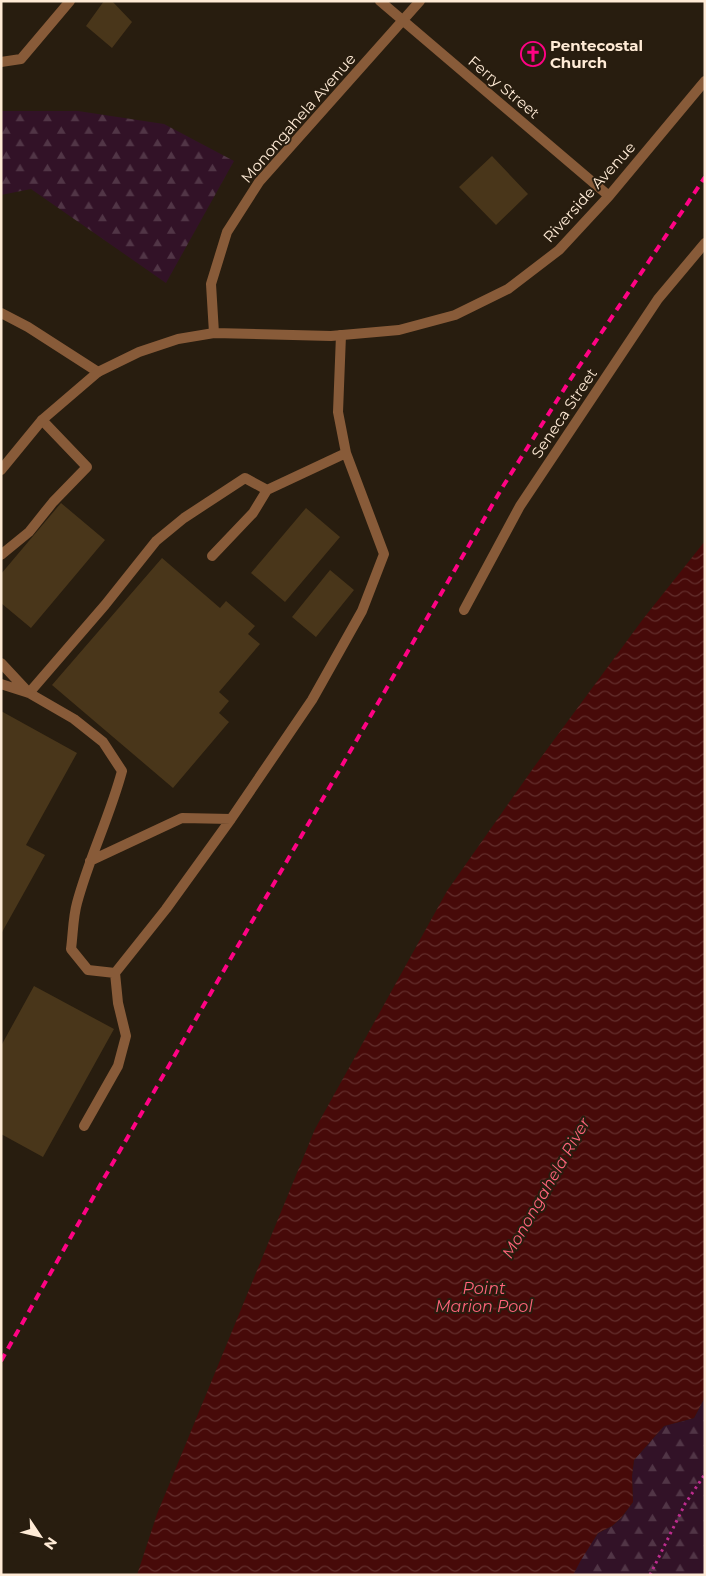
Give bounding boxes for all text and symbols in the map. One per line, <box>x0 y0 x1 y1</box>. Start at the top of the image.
place label: Pentecostal Church <box>550 36 643 72</box>
church icon: Pentecostal Church <box>520 41 546 67</box>
street label: Monongahela Avenue <box>237 49 359 187</box>
street label: Ferry Street <box>464 52 544 122</box>
street label: Riverside Avenue <box>539 138 639 246</box>
street label: Seneca Street <box>527 365 601 461</box>
water label: Monongahela River <box>498 1114 594 1262</box>
water label: Point Marion Pool <box>435 1279 533 1316</box>
north arrow <box>15 1511 65 1561</box>
text: N <box>40 1534 61 1553</box>

